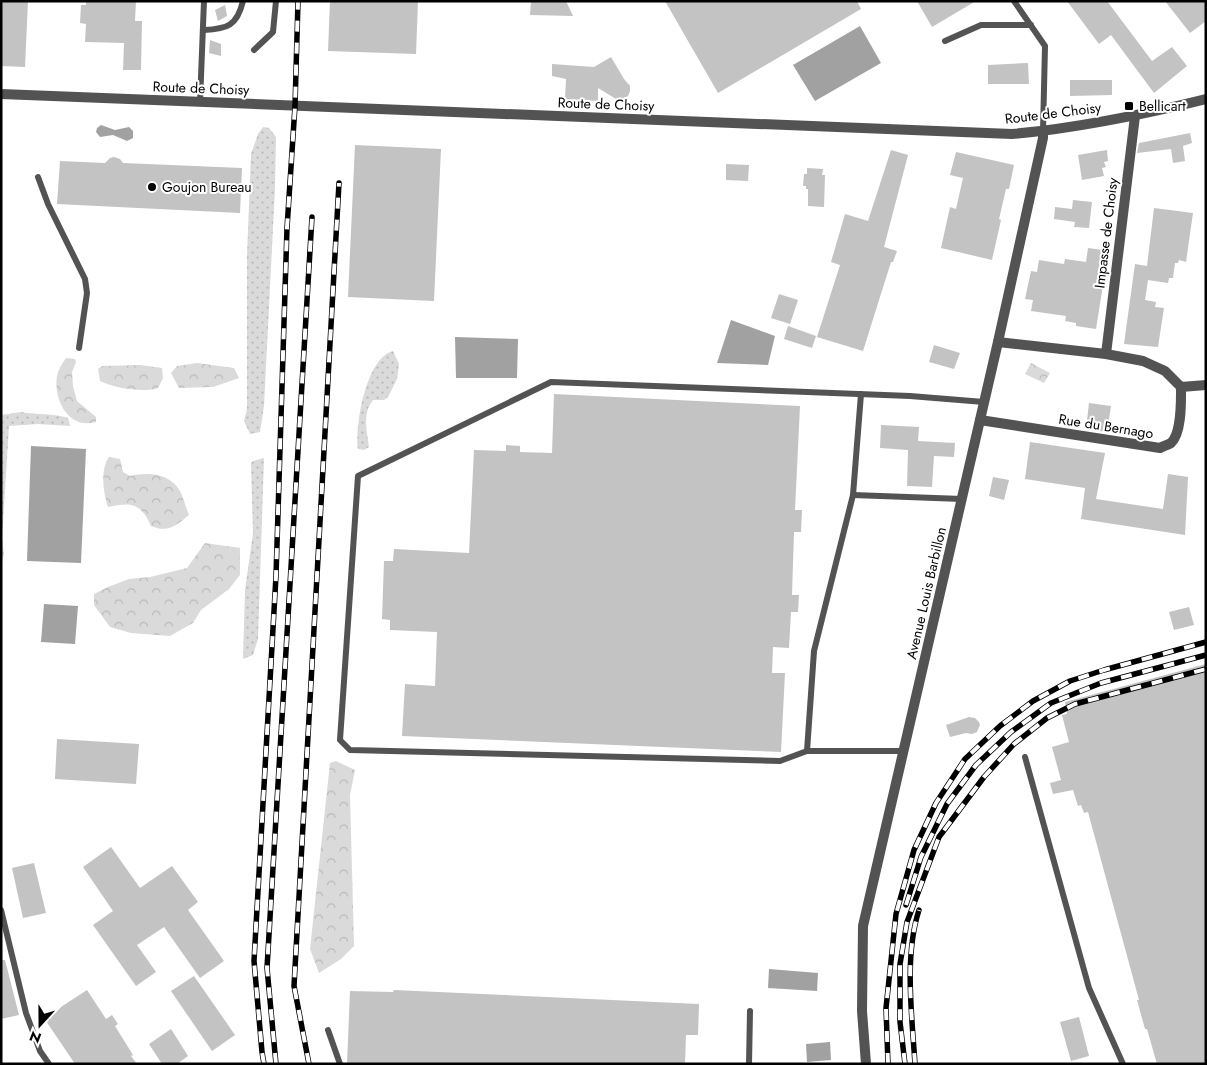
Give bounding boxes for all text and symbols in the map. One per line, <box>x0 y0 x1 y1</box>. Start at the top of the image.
street label: Route de Choisy <box>152 76 251 100</box>
street label: Route de Choisy <box>557 92 656 116</box>
place label: Bellicart <box>1139 96 1186 116</box>
street label: Route de Choisy <box>1004 97 1103 129</box>
marker: Bellicart <box>1123 100 1135 112</box>
street label: Impasse de Choisy <box>1089 176 1123 289</box>
place label: Goujon Bureau <box>162 177 252 197</box>
marker: Goujon Bureau <box>146 181 158 193</box>
street label: Rue du Bernago <box>1057 409 1155 443</box>
street label: Avenue Louis Barbillon <box>901 525 951 661</box>
north arrow <box>15 1000 65 1050</box>
text: N <box>27 1026 44 1048</box>

